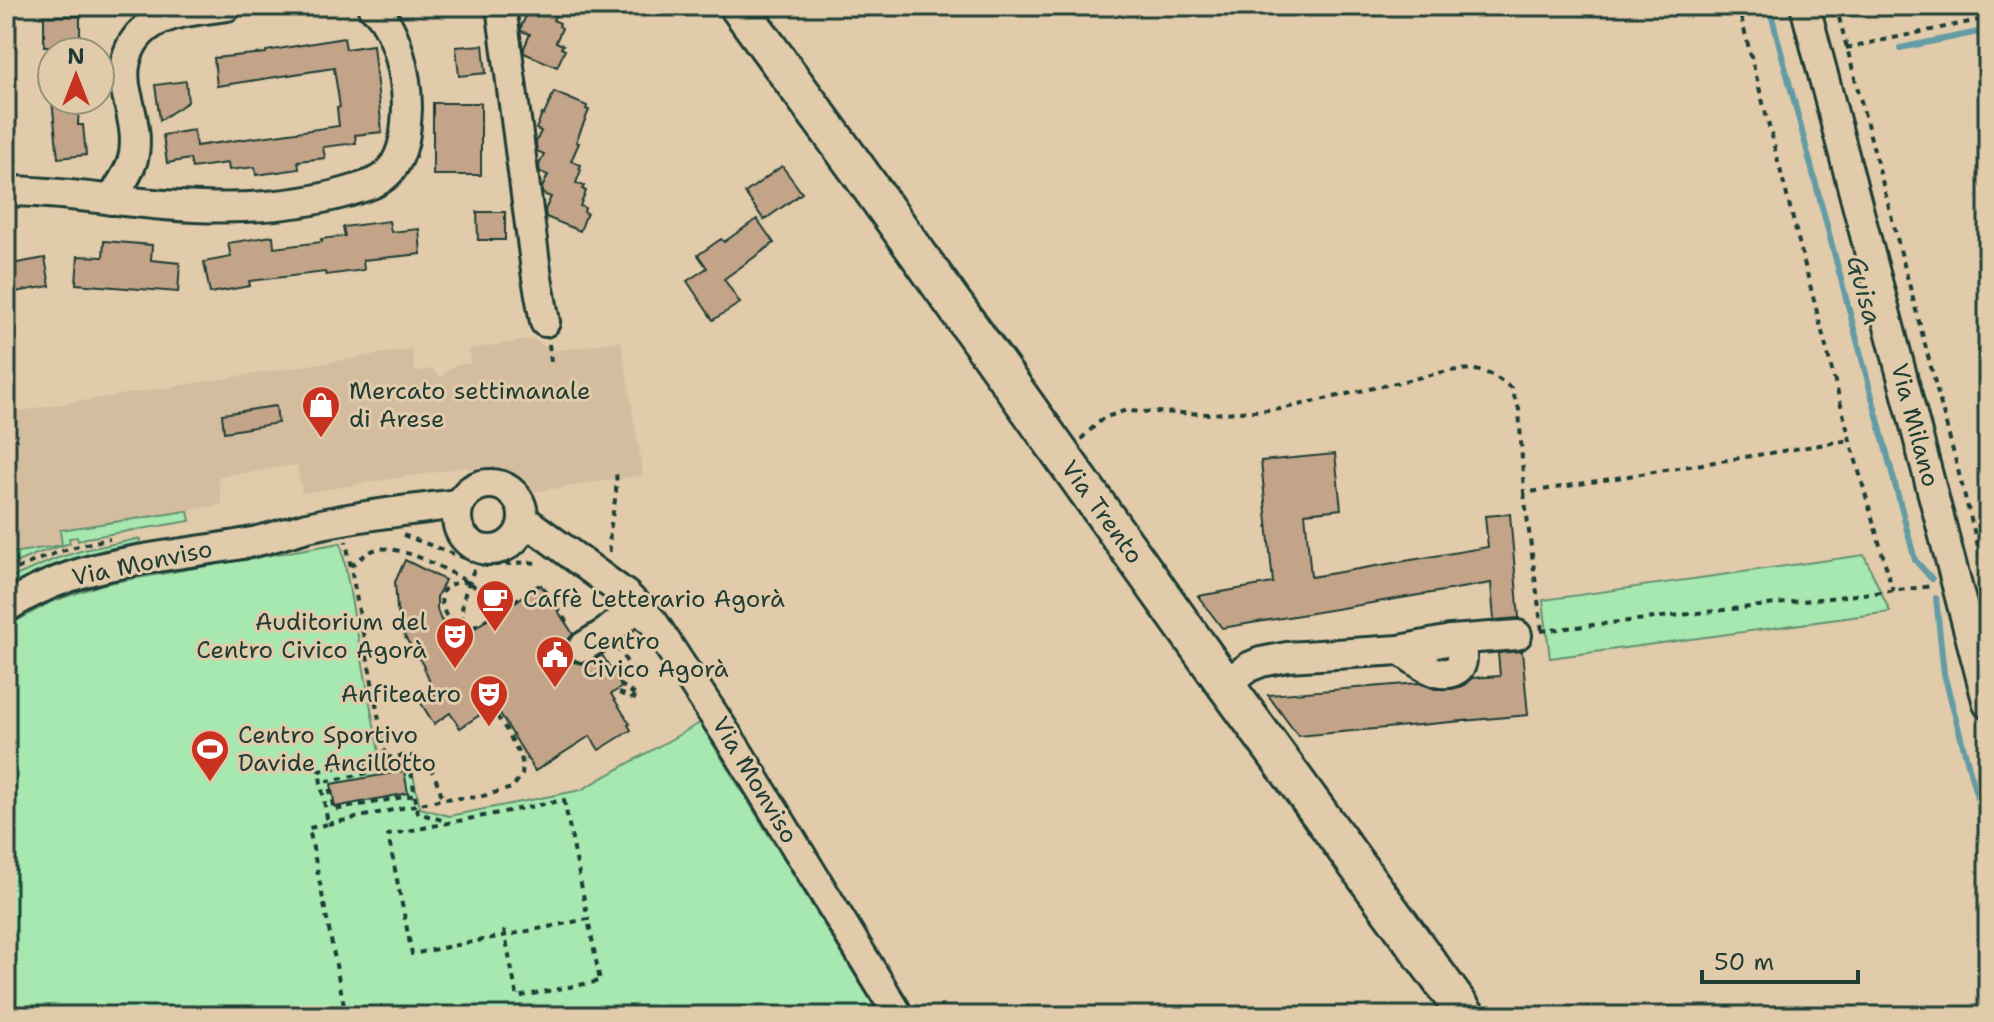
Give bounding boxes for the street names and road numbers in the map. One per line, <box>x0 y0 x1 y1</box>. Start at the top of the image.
street label: Via Milano <box>1883 360 1947 490</box>
street label: Via Trento <box>1054 454 1150 570</box>
street label: Via Monviso <box>69 533 215 593</box>
street label: Via Monviso <box>705 711 805 849</box>

